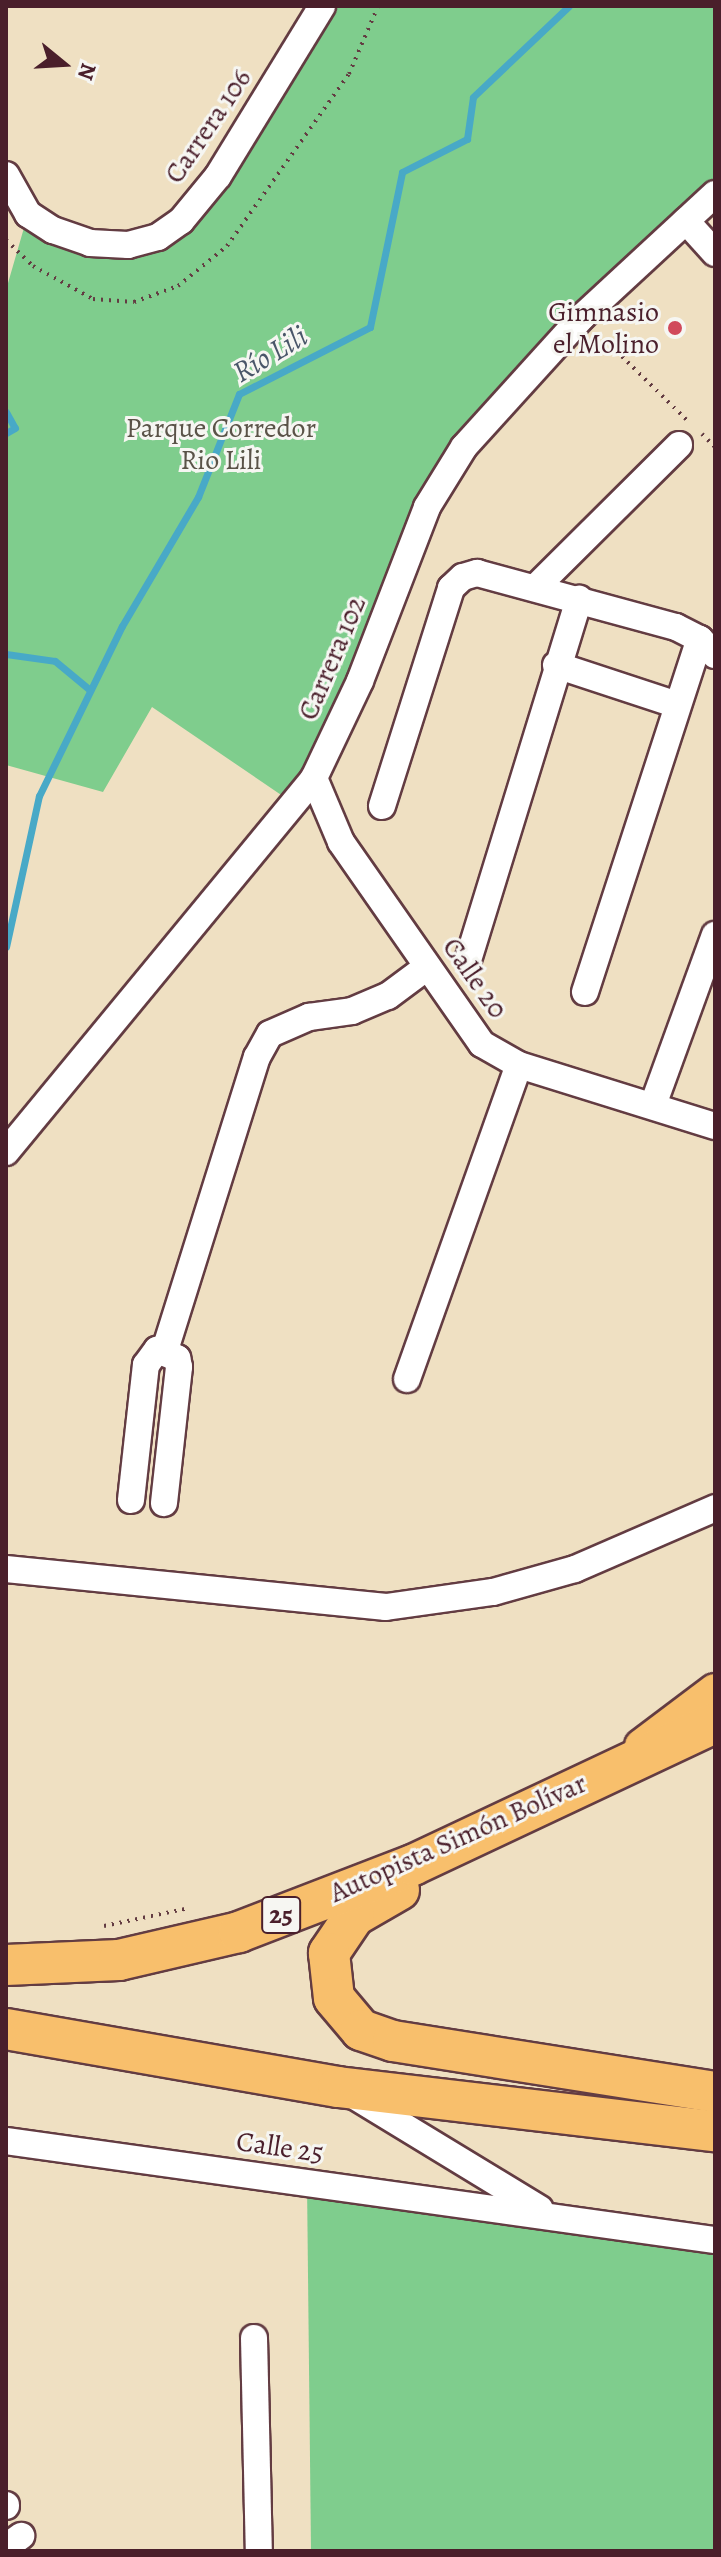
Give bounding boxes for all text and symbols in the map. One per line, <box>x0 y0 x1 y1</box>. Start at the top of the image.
north arrow <box>24 24 104 104</box>
text: N <box>70 59 104 84</box>
street label: Carrera 106 <box>158 62 258 190</box>
place label: Gimnasio el Molino <box>548 295 659 361</box>
water label: Río Lili <box>226 318 314 390</box>
marker: Gimnasio el Molino <box>666 319 684 337</box>
park label: Parque Corredor Rio Lili <box>126 411 316 477</box>
street label: Carrera 102 <box>291 591 373 725</box>
street label: Calle 20 <box>435 931 515 1025</box>
street label: Autopista Simón Bolívar <box>324 1766 592 1910</box>
road number: 25 <box>261 1893 301 1937</box>
street label: Calle 25 <box>234 2124 326 2170</box>

